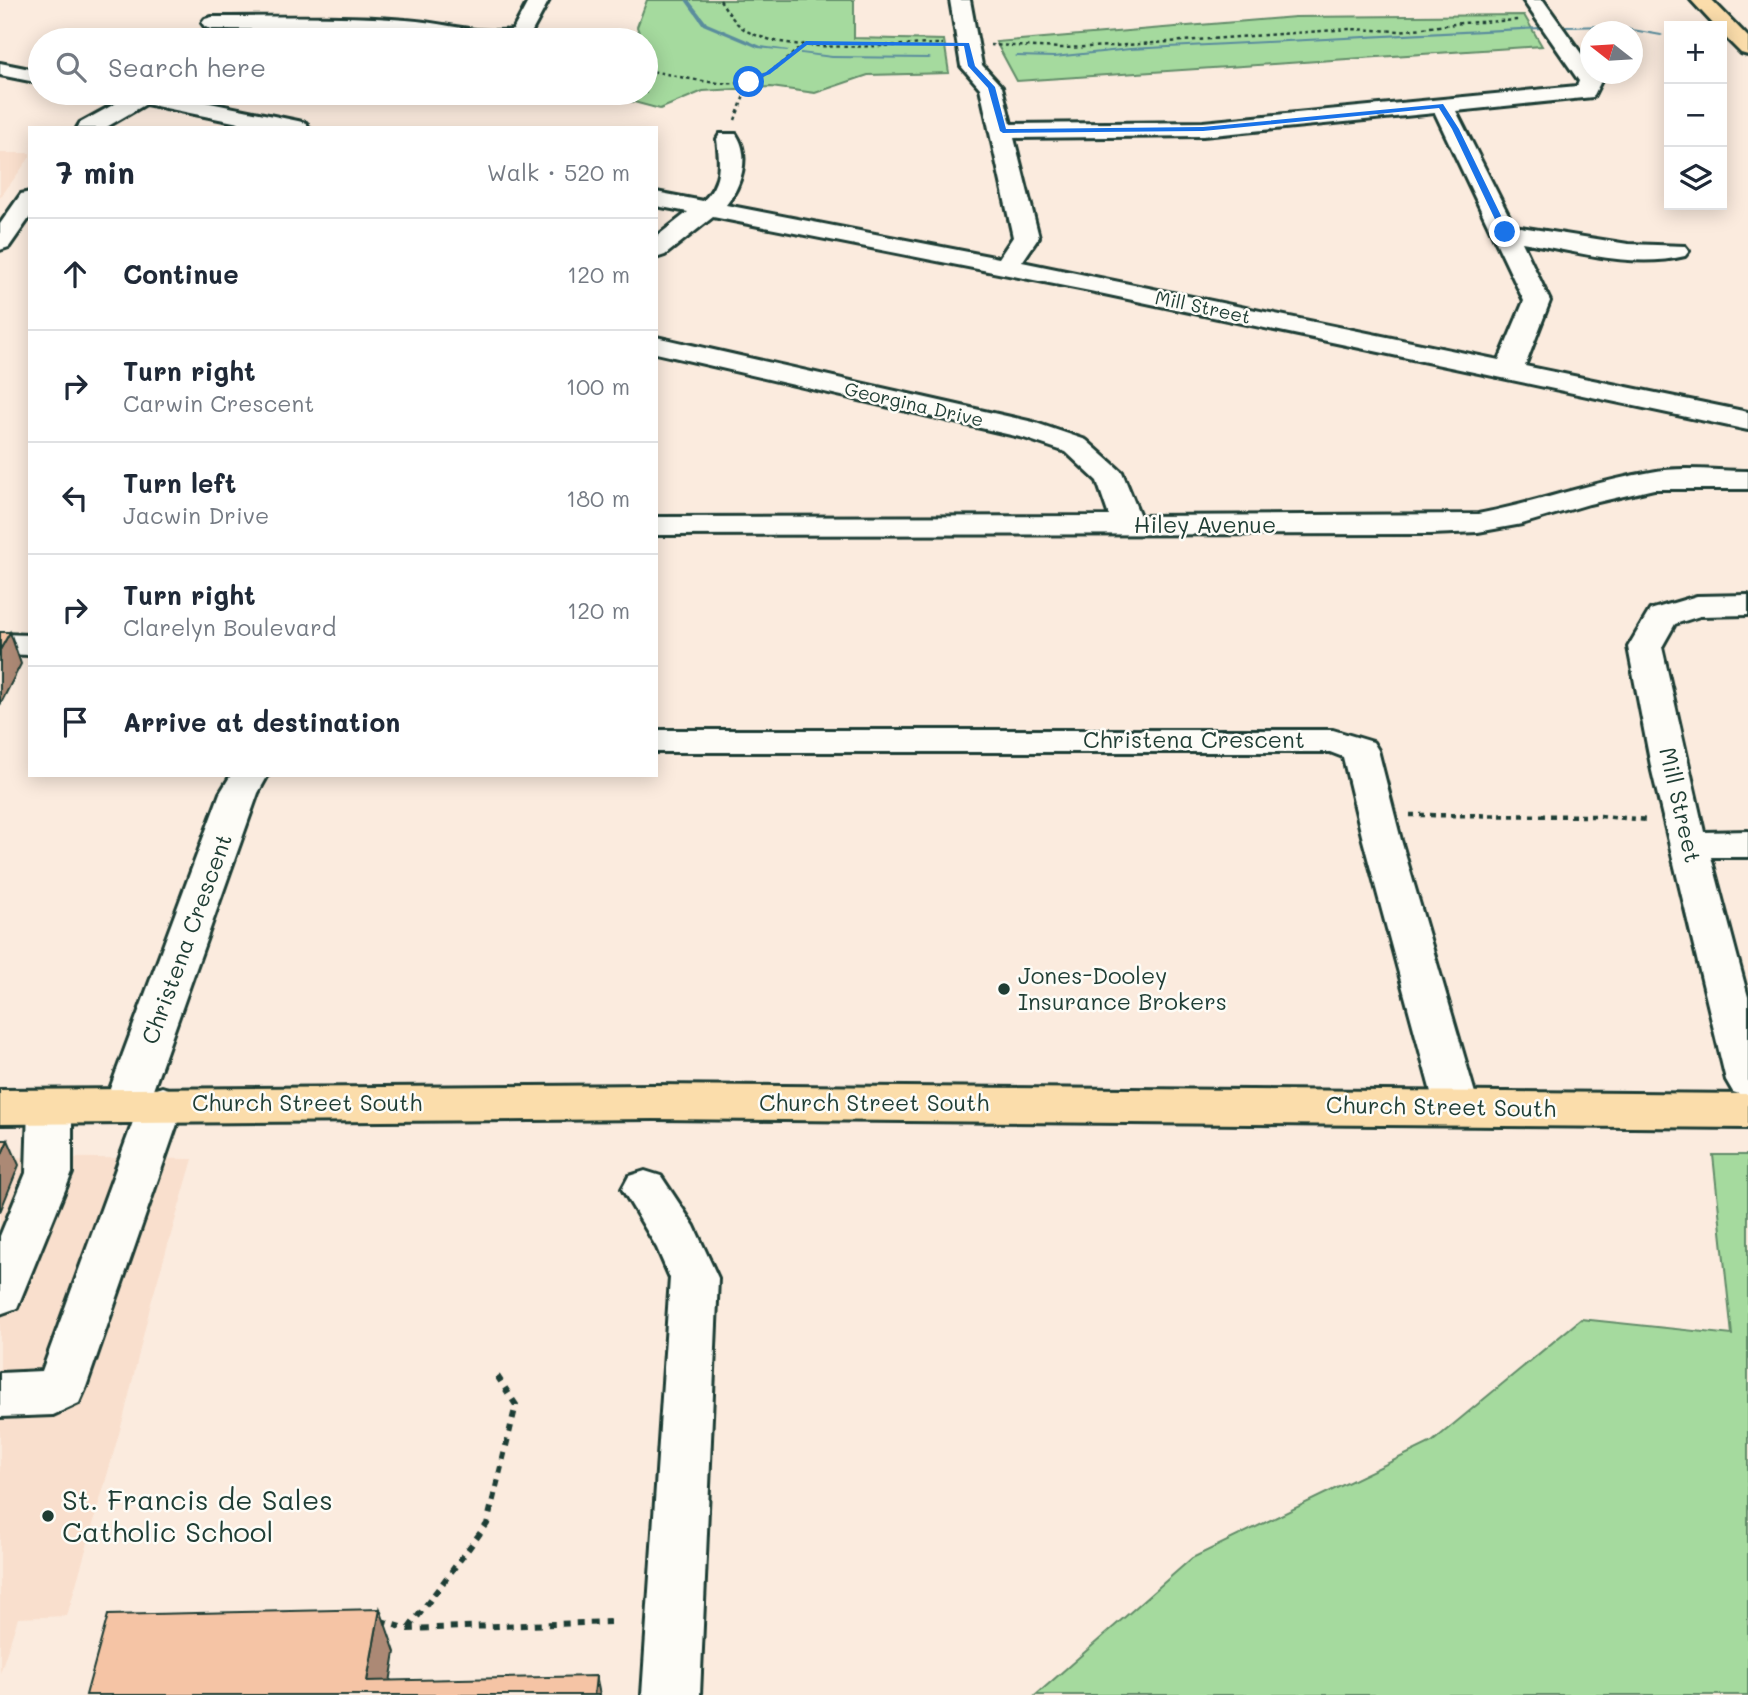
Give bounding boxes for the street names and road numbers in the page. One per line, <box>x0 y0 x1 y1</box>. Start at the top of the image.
street label: Mill Street <box>1153 284 1253 329</box>
street label: Georgina Drive <box>842 375 986 432</box>
street label: Hiley Avenue <box>1134 509 1276 539</box>
street label: Christena Crescent <box>1083 724 1305 754</box>
street label: Mill Street <box>1653 744 1709 865</box>
street label: Christena Crescent <box>134 829 238 1048</box>
street label: Church Street South <box>192 1087 422 1117</box>
street label: Church Street South <box>759 1087 989 1117</box>
street label: Church Street South <box>1326 1089 1556 1123</box>

